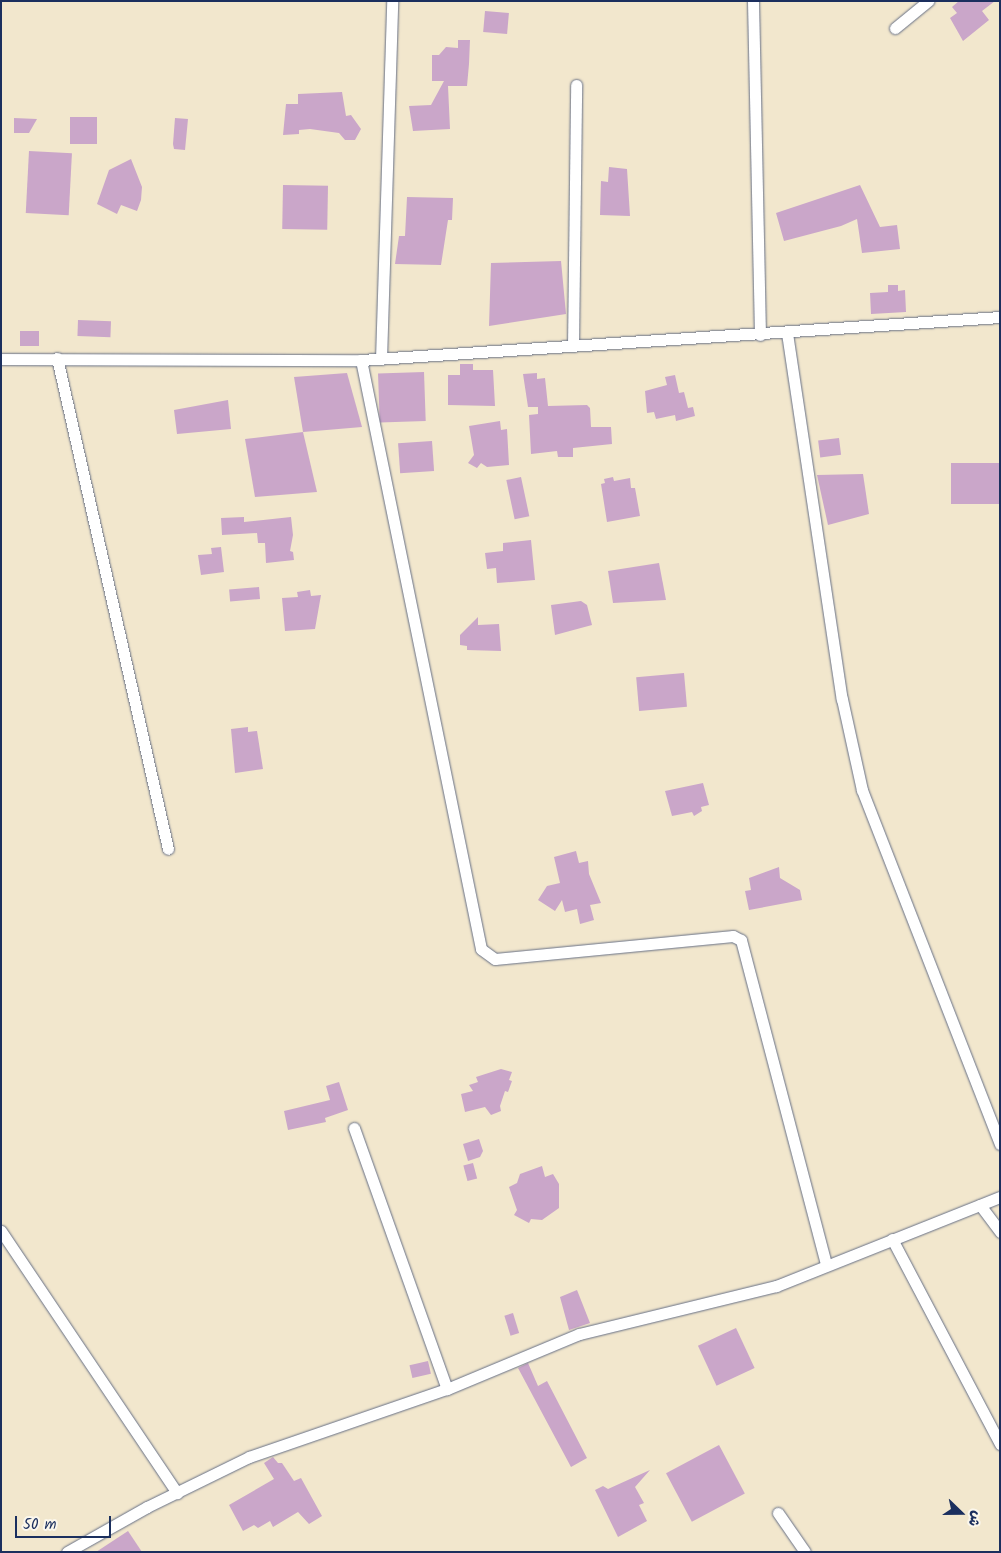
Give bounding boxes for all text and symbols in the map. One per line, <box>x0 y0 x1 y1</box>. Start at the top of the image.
north arrow <box>936 1488 986 1538</box>
scale bar <box>18 1506 114 1538</box>
text: ش <box>962 1507 988 1530</box>
text: 50 m <box>23 1513 57 1537</box>

